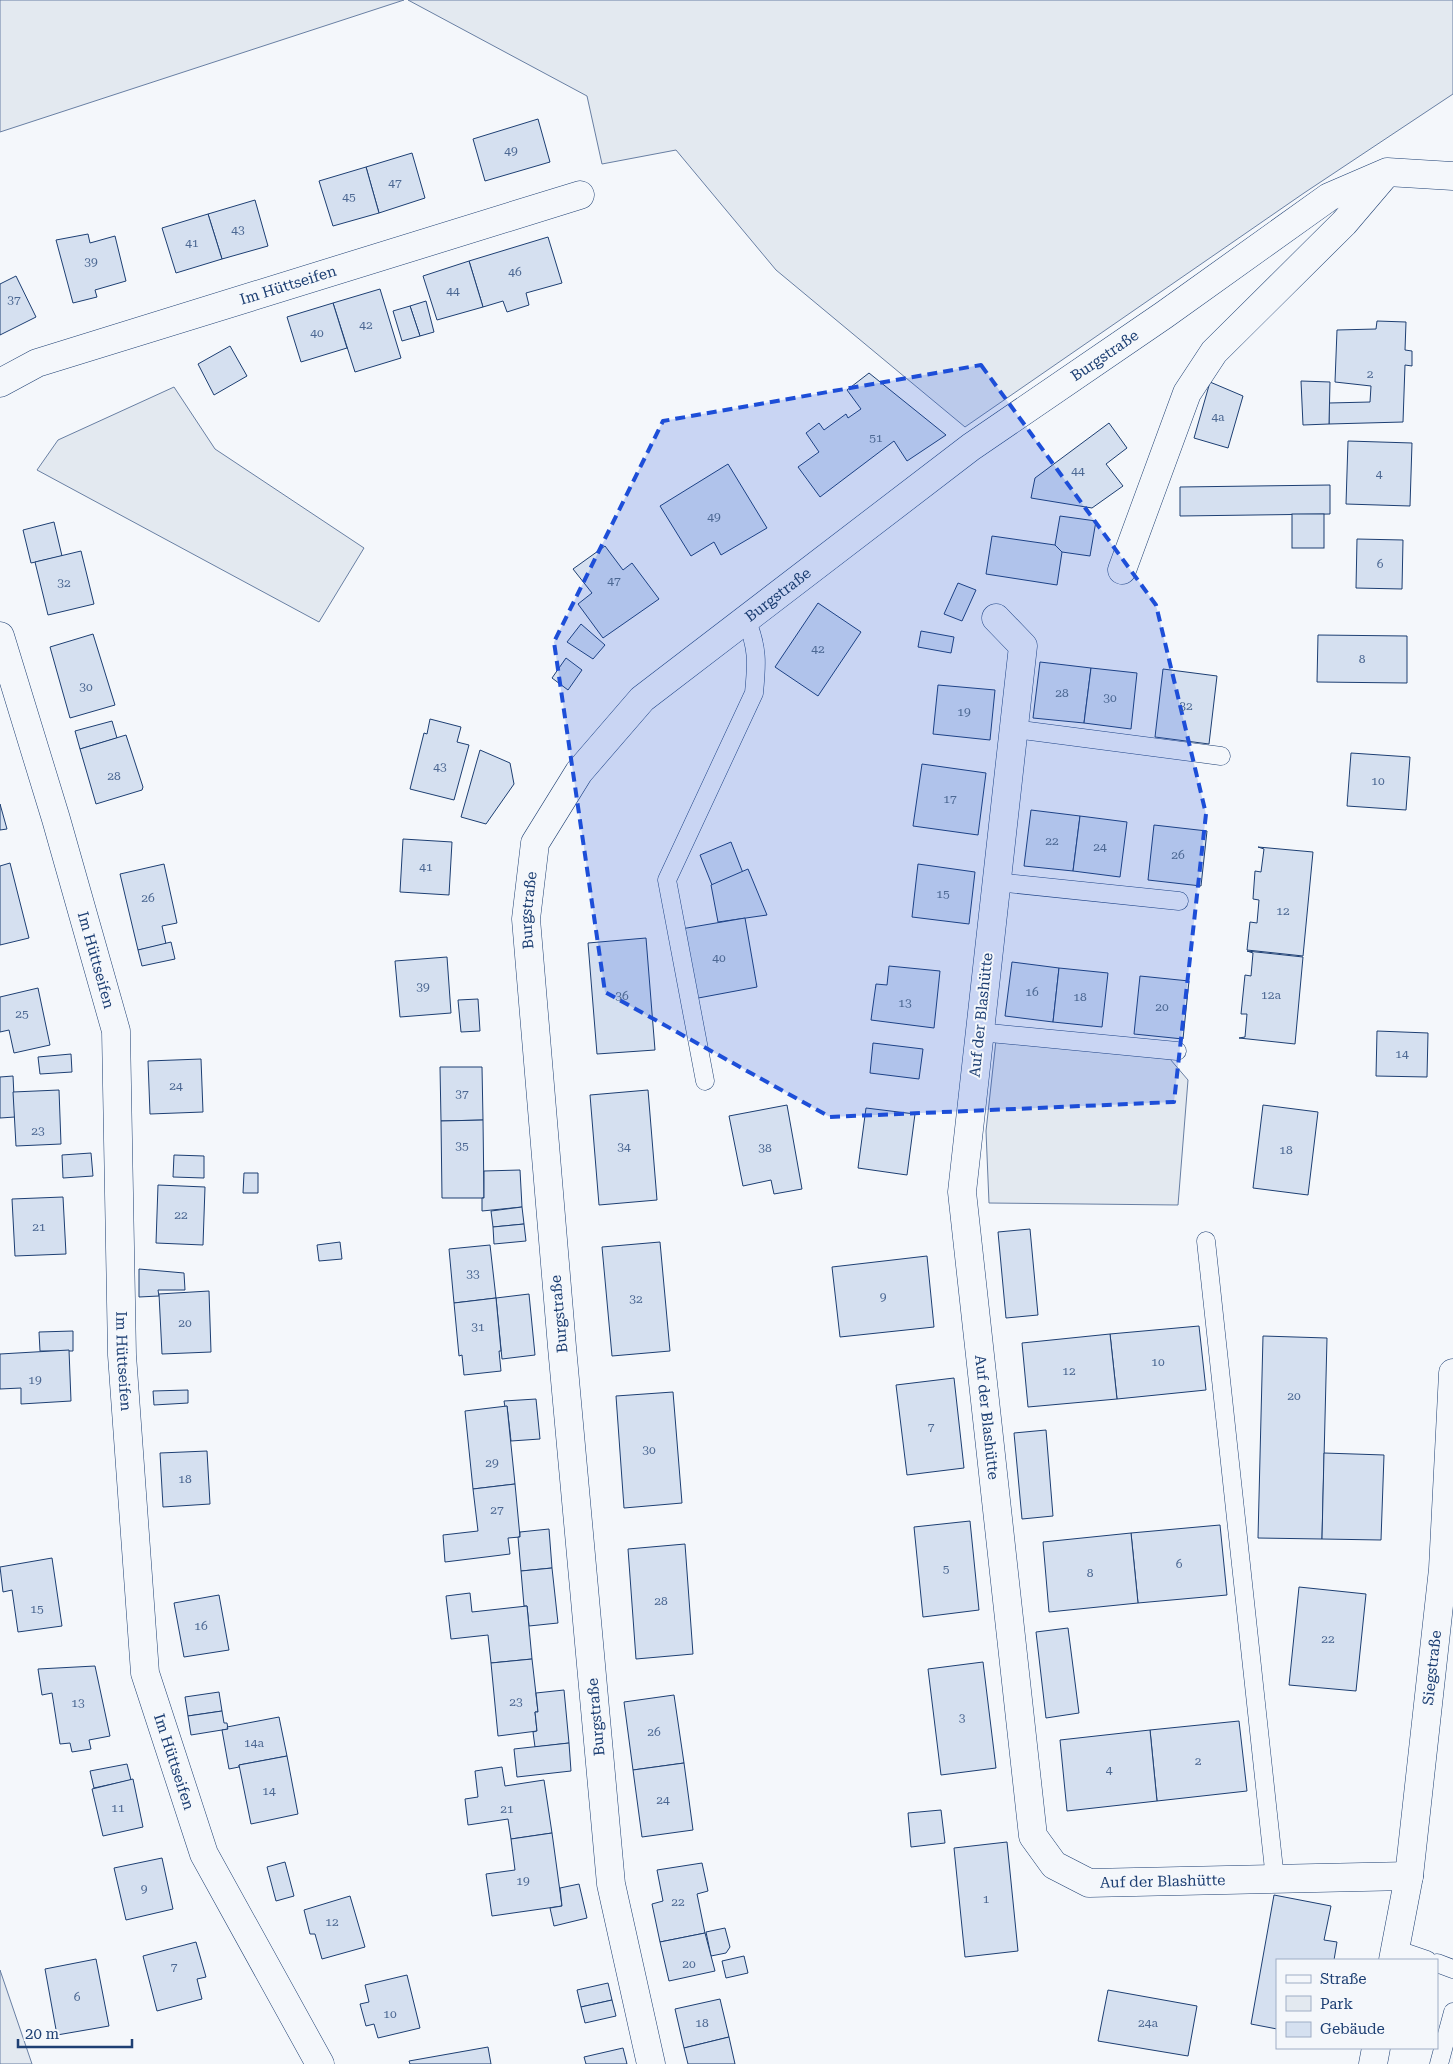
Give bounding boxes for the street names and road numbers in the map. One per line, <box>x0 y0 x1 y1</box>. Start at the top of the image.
street label: Im Hüttseifen <box>238 262 339 309</box>
street label: Burgstraße <box>1067 326 1142 385</box>
street label: Burgstraße <box>742 564 815 626</box>
street label: Burgstraße <box>517 870 541 950</box>
street label: Im Hüttseifen <box>74 909 118 1011</box>
street label: Auf der Blashütte <box>965 952 997 1078</box>
street label: Burgstraße <box>547 1274 571 1354</box>
street label: Im Hüttseifen <box>112 1311 135 1412</box>
street label: Auf der Blashütte <box>971 1354 1003 1481</box>
street label: Siegstraße <box>1419 1629 1445 1706</box>
street label: Burgstraße <box>584 1677 608 1757</box>
street label: Im Hüttseifen <box>150 1711 198 1812</box>
street label: Auf der Blashütte <box>1100 1871 1226 1892</box>

